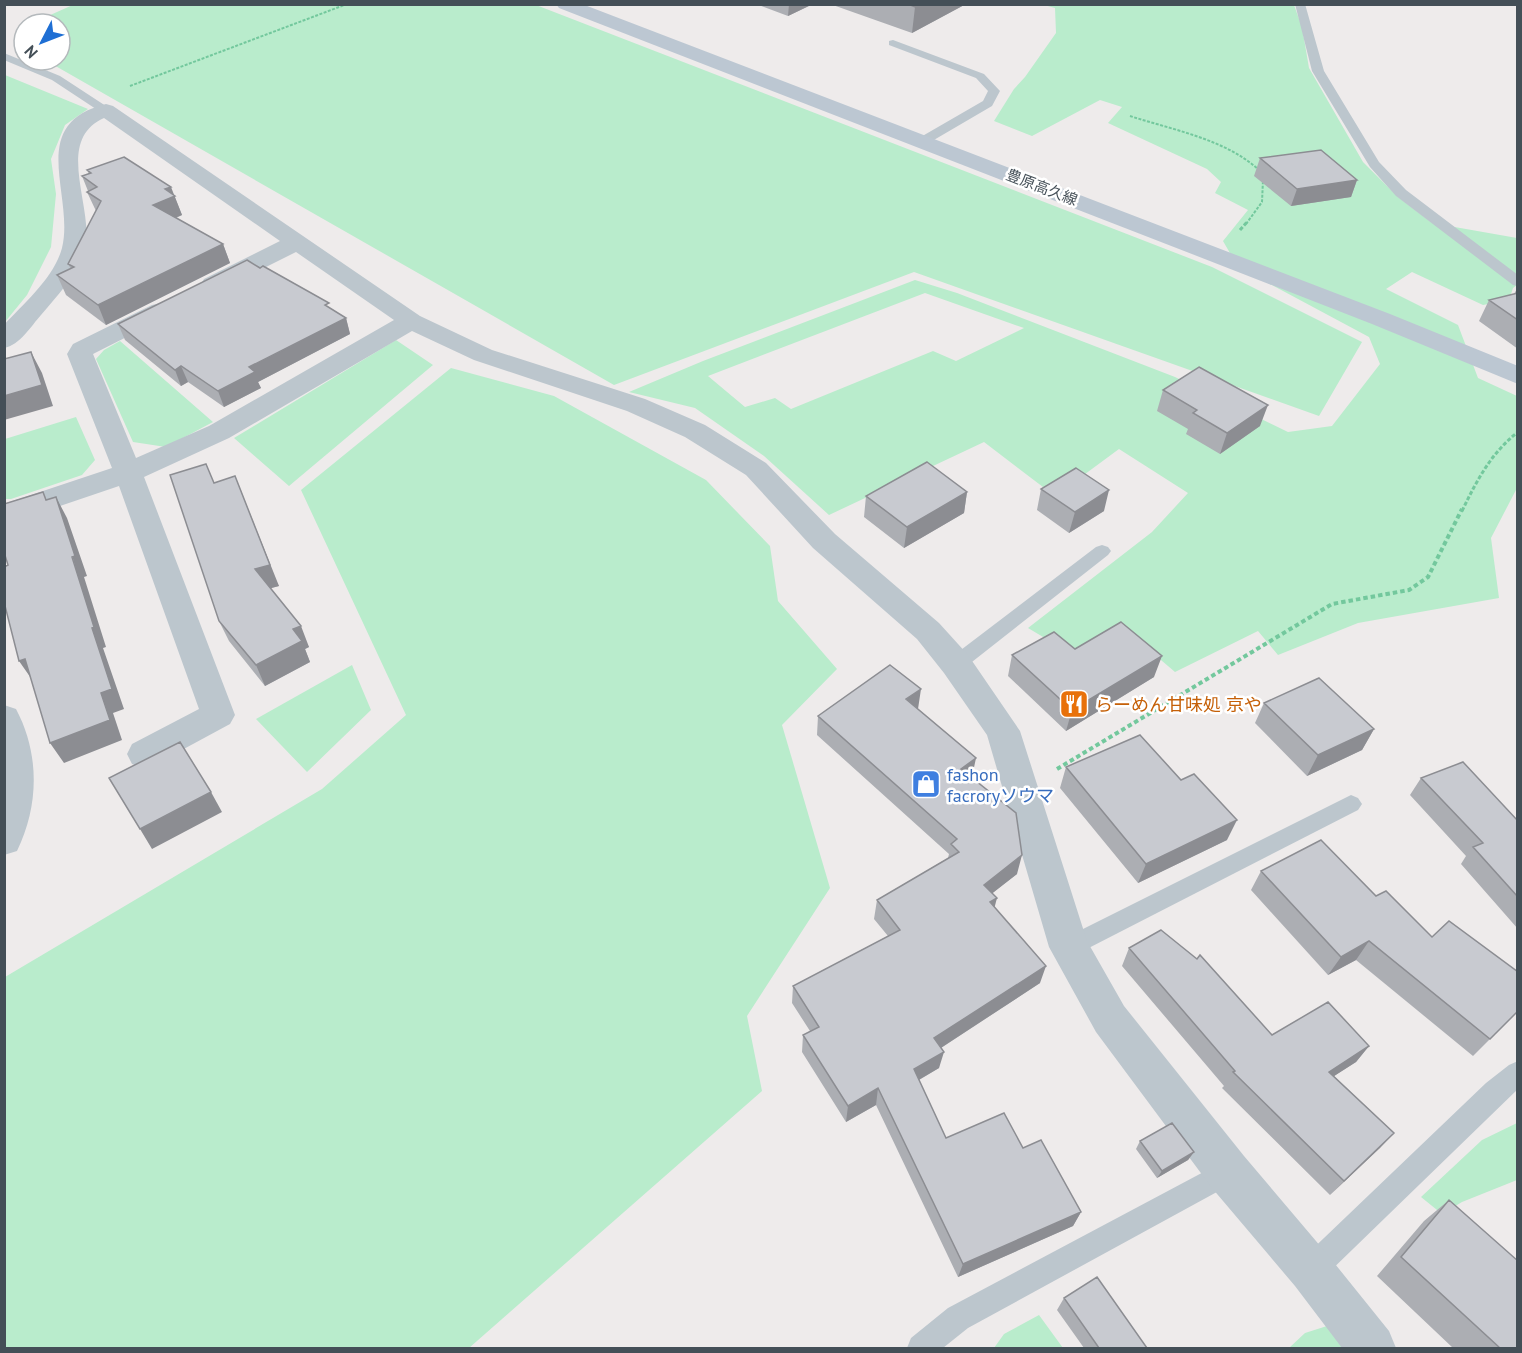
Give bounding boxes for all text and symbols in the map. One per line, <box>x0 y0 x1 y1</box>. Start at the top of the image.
north arrow <box>12 12 72 72</box>
text: N <box>20 41 42 63</box>
street label: 豊原高久線 <box>1004 165 1080 209</box>
restaurant icon: らーめん甘味処 京や <box>1058 688 1090 720</box>
place label: らーめん甘味処 京や <box>1095 693 1262 716</box>
place label: fashon facroryソウマ <box>947 763 1054 807</box>
shop icon: fashon facroryソウマ <box>910 768 942 800</box>

